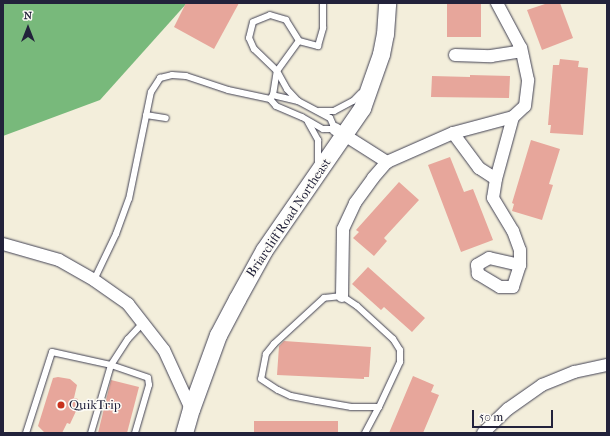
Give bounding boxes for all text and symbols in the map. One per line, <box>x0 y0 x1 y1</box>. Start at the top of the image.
north arrow <box>8 8 48 48</box>
text: N <box>24 9 32 22</box>
street label: Briarcliff Road Northeast <box>243 156 335 280</box>
place label: QuikTrip <box>69 397 121 413</box>
marker: QuikTrip <box>56 400 66 410</box>
scale bar <box>474 402 555 428</box>
text: 50 m <box>479 410 503 424</box>

